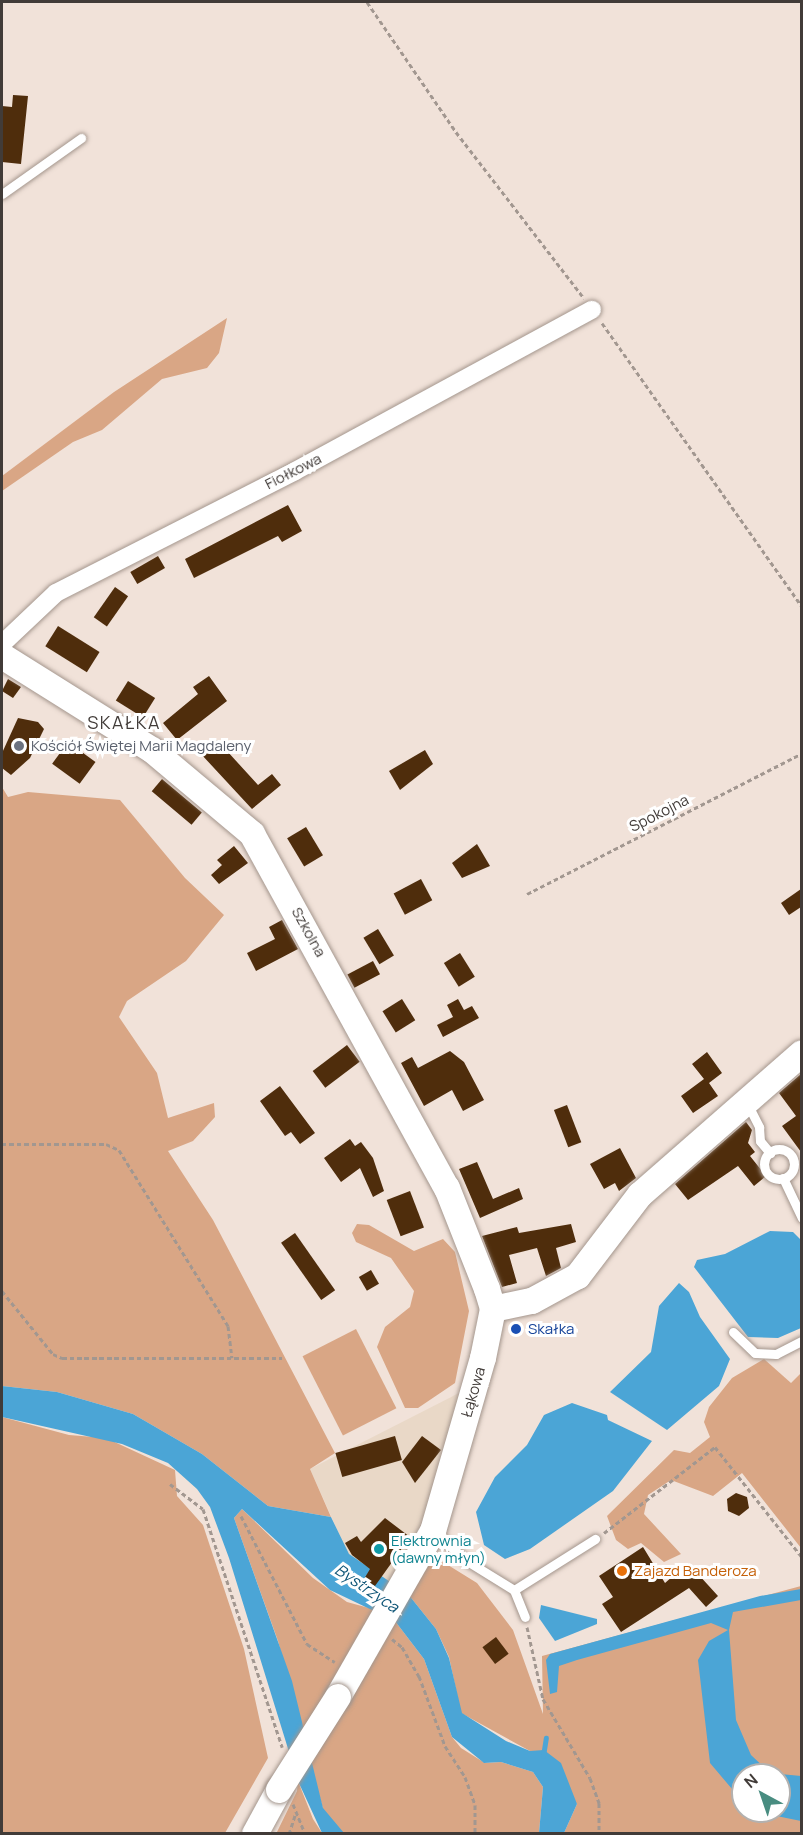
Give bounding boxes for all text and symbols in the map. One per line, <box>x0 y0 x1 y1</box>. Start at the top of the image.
street label: Fiołkowa <box>262 449 324 493</box>
district label: SKAŁKA <box>87 711 161 733</box>
place label: Kościół Świętej Marii Magdaleny <box>31 737 251 755</box>
marker: Kościół Świętej Marii Magdaleny <box>12 739 26 753</box>
street label: Spokojna <box>626 790 692 836</box>
street label: Szkolna <box>288 904 330 960</box>
place label: Skałka <box>528 1320 574 1338</box>
marker: Skałka <box>509 1322 523 1336</box>
street label: Łąkowa <box>457 1365 489 1419</box>
place label: Elektrownia (dawny młyn) <box>391 1531 486 1566</box>
marker: Elektrownia (dawny młyn) <box>372 1542 386 1556</box>
water label: Bystrzyca <box>331 1560 403 1616</box>
place label: Zajazd Banderoza <box>634 1562 757 1580</box>
marker: Zajazd Banderoza <box>615 1564 629 1578</box>
north arrow <box>731 1763 791 1823</box>
text: N <box>739 1769 762 1793</box>

